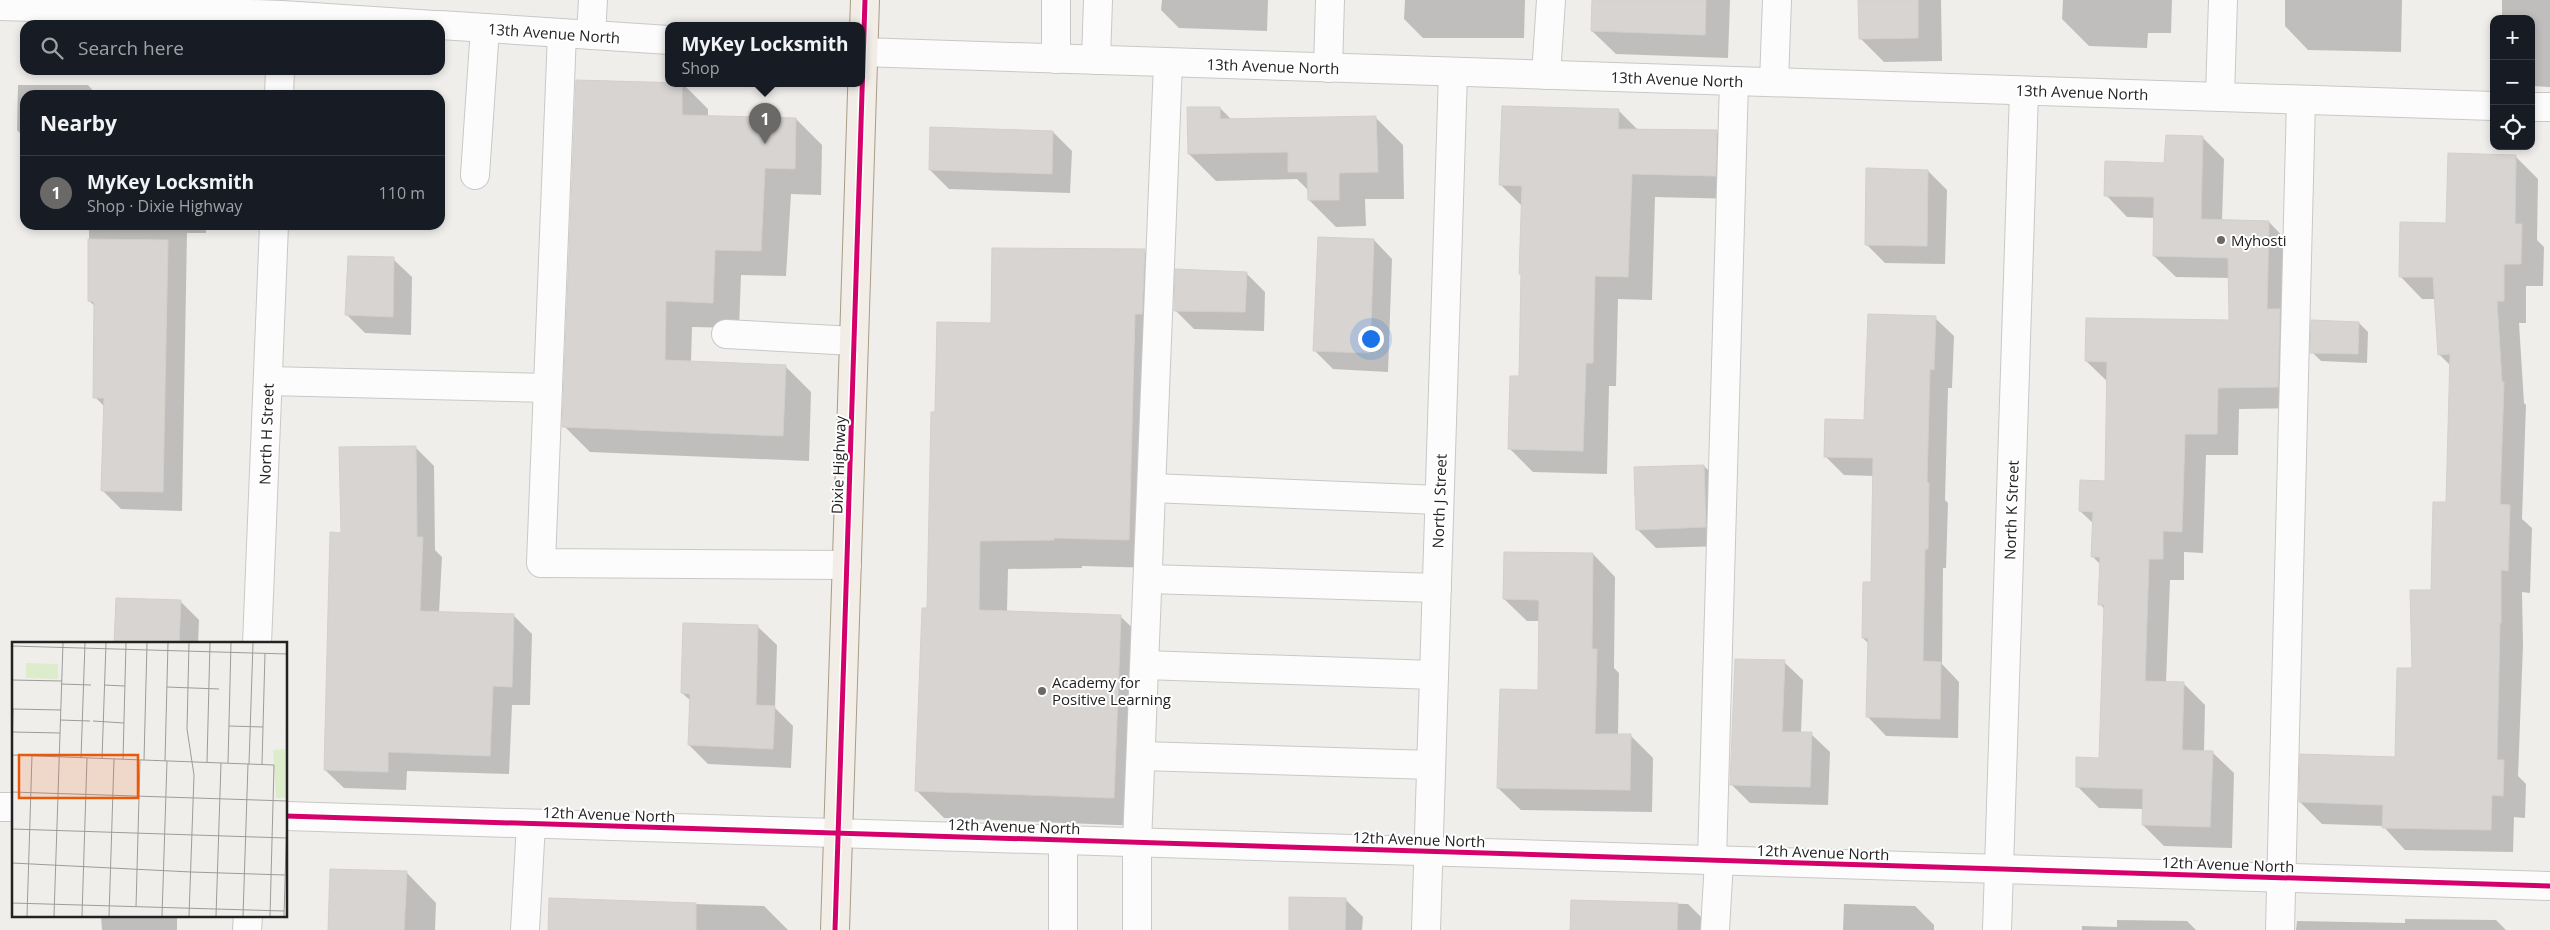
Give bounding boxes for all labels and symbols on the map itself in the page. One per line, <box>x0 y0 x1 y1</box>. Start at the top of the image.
street label: 13th Avenue North <box>487 18 621 48</box>
street label: 13th Avenue North <box>1206 54 1340 78</box>
street label: 13th Avenue North <box>1610 67 1744 91</box>
street label: 13th Avenue North <box>2015 80 2149 104</box>
pin: 1 <box>749 103 781 144</box>
place label: Myhosti <box>2231 230 2287 250</box>
marker: Myhosti <box>2215 234 2227 246</box>
your location <box>1358 326 1384 352</box>
street label: North H Street <box>254 383 278 485</box>
street label: Dixie Highway <box>826 415 850 514</box>
street label: North J Street <box>1427 453 1451 549</box>
street label: North K Street <box>1999 460 2023 560</box>
inset map <box>12 642 288 918</box>
place label: Academy for Positive Learning <box>1052 672 1171 709</box>
marker: Academy for Positive Learning <box>1036 685 1048 697</box>
street label: 12th Avenue North <box>542 802 676 826</box>
street label: 12th Avenue North <box>947 814 1081 838</box>
street label: 12th Avenue North <box>1352 827 1486 851</box>
street label: 12th Avenue North <box>1756 840 1890 864</box>
street label: 12th Avenue North <box>2161 852 2295 876</box>

